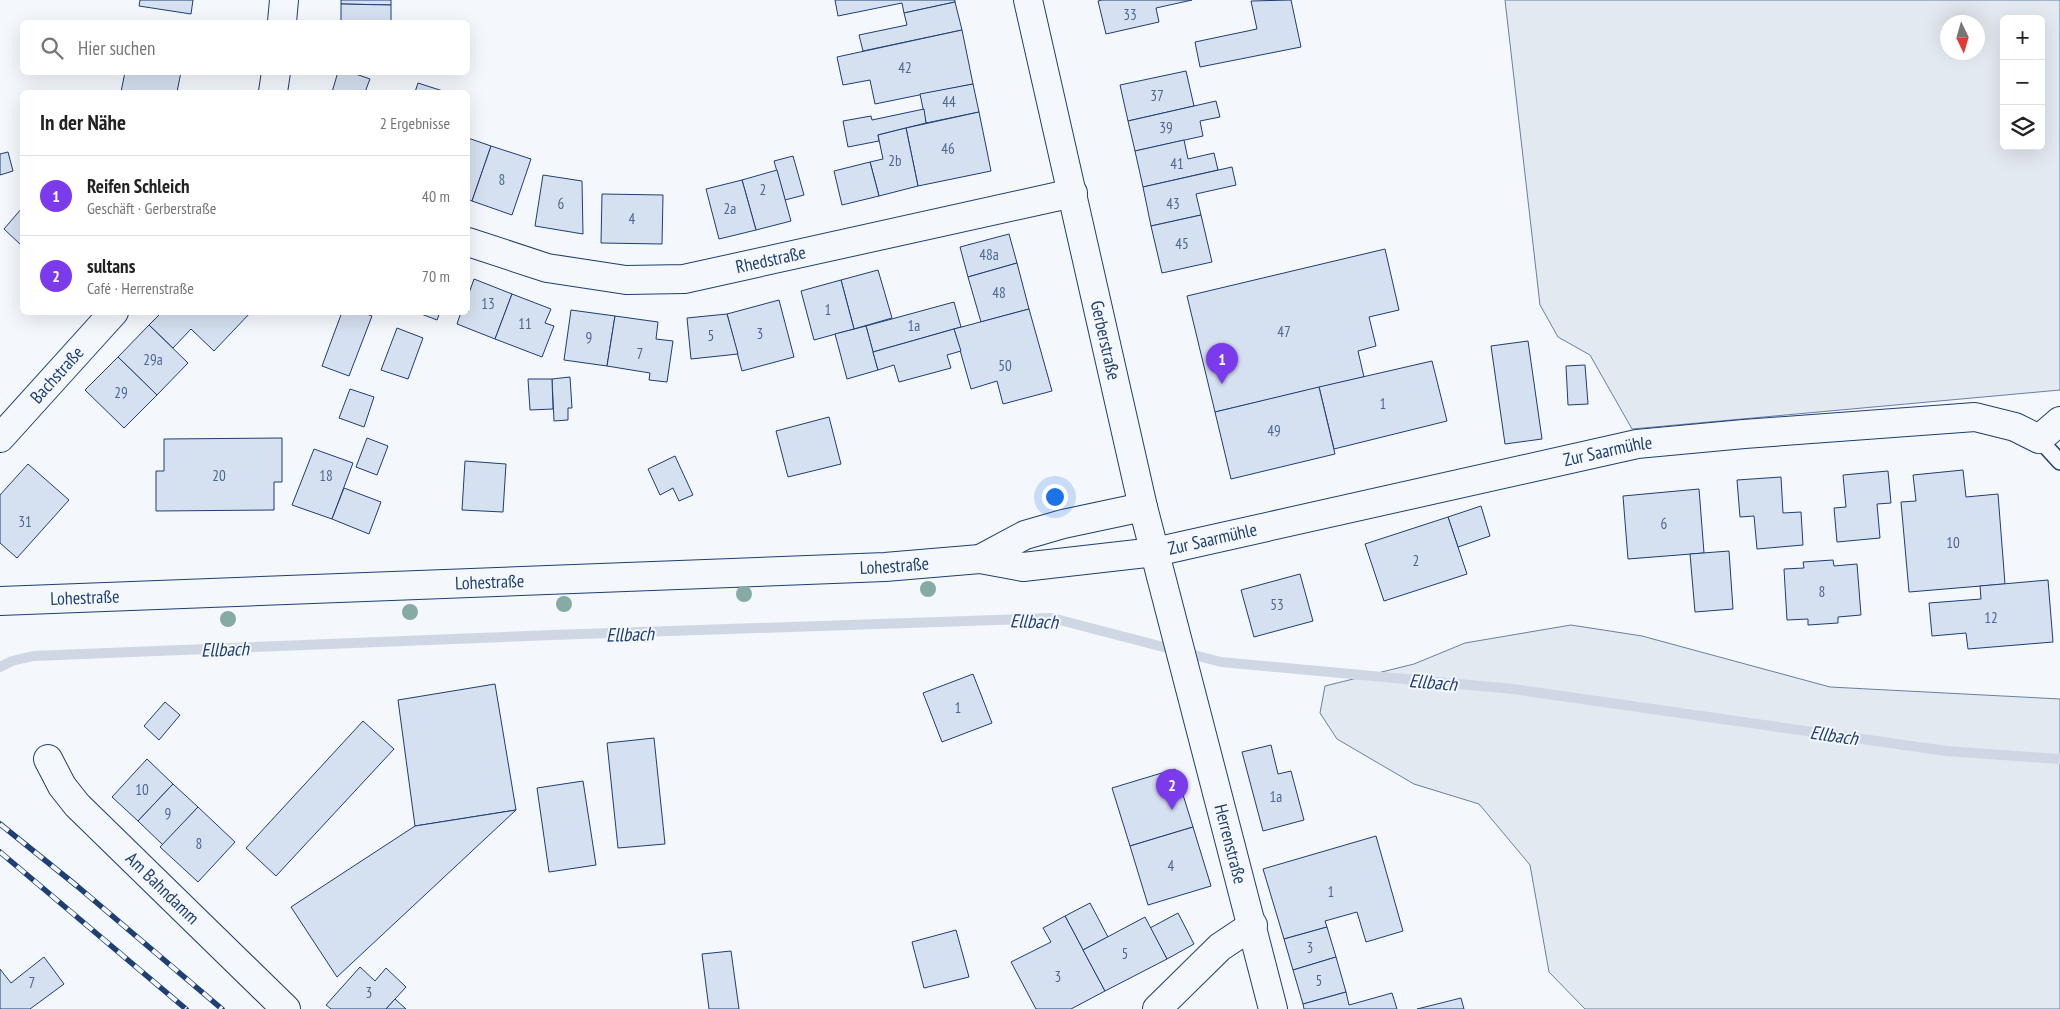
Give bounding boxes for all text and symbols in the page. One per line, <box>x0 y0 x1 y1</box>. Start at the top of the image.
house number: 33 <box>1123 5 1137 24</box>
north arrow <box>1940 15 1985 60</box>
map controls <box>2000 15 2045 150</box>
button: + <box>2000 15 2045 60</box>
search box <box>20 20 470 75</box>
icon: search <box>38 34 66 62</box>
text: Hier suchen <box>78 36 155 60</box>
house number: 42 <box>898 58 912 77</box>
button: − <box>2000 60 2045 105</box>
house number: 37 <box>1150 86 1164 105</box>
house number: 44 <box>942 92 956 111</box>
button: layers <box>2000 105 2045 150</box>
text: In der Nähe <box>40 109 126 136</box>
text: 2 Ergebnisse <box>380 113 450 133</box>
house number: 39 <box>1159 118 1173 137</box>
house number: 46 <box>941 139 955 158</box>
house number: 2b <box>888 151 902 170</box>
house number: 41 <box>1170 154 1184 173</box>
house number: 8 <box>499 170 505 189</box>
text: Reifen Schleich <box>87 174 190 198</box>
house number: 2 <box>760 180 766 199</box>
text: 1 <box>52 186 60 206</box>
text: 40 m <box>422 186 450 206</box>
house number: 6 <box>558 194 565 213</box>
house number: 43 <box>1166 194 1180 213</box>
text: Geschäft · Gerberstraße <box>87 198 216 218</box>
house number: 2a <box>724 199 736 218</box>
house number: 4 <box>629 209 636 228</box>
house number: 45 <box>1175 234 1189 253</box>
street label: Rhedstraße <box>733 240 808 278</box>
house number: 48a <box>979 245 999 264</box>
text: sultans <box>87 254 135 278</box>
text: 2 <box>52 266 60 286</box>
text: 70 m <box>422 266 450 286</box>
text: Café · Herrenstraße <box>87 278 194 298</box>
house number: 48 <box>992 283 1006 302</box>
house number: 13 <box>481 294 495 313</box>
street label: Gerberstraße <box>1086 298 1126 382</box>
house number: 1 <box>825 300 831 319</box>
house number: 11 <box>518 314 532 333</box>
house number: 1a <box>908 316 920 335</box>
house number: 47 <box>1277 322 1291 341</box>
house number: 3 <box>757 324 763 343</box>
house number: 5 <box>708 326 714 345</box>
house number: 9 <box>586 328 592 347</box>
street label: Bachstraße <box>25 341 88 408</box>
pin: 1 <box>1206 343 1238 384</box>
house number: 7 <box>637 344 643 363</box>
house number: 29a <box>143 350 163 369</box>
house number: 50 <box>998 356 1012 375</box>
house number: 29 <box>114 383 128 402</box>
house number: 1 <box>1380 394 1386 413</box>
house number: 49 <box>1267 421 1281 440</box>
street label: Zur Saarmühle <box>1561 431 1653 471</box>
house number: 20 <box>212 466 226 485</box>
house number: 18 <box>319 466 333 485</box>
your location <box>1042 484 1068 510</box>
house number: 31 <box>18 512 32 531</box>
house number: 6 <box>1661 514 1668 533</box>
street label: Zur Saarmühle <box>1166 518 1259 560</box>
house number: 10 <box>1946 533 1960 552</box>
street label: Lohestraße <box>859 551 930 579</box>
house number: 2 <box>1413 551 1419 570</box>
street label: Lohestraße <box>455 569 525 595</box>
house number: 8 <box>1819 582 1825 601</box>
street label: Lohestraße <box>50 584 120 610</box>
house number: 53 <box>1270 595 1284 614</box>
water label: Ellbach <box>1010 608 1060 634</box>
house number: 12 <box>1984 608 1998 627</box>
water label: Ellbach <box>606 621 656 647</box>
water label: Ellbach <box>201 636 251 662</box>
water label: Ellbach <box>1408 668 1460 696</box>
house number: 1 <box>955 698 961 717</box>
water label: Ellbach <box>1809 720 1861 750</box>
pin: 2 <box>1156 769 1188 810</box>
house number: 10 <box>135 780 149 799</box>
house number: 1a <box>1270 787 1282 806</box>
street label: Herrenstraße <box>1209 801 1252 886</box>
house number: 9 <box>165 804 171 823</box>
house number: 8 <box>196 834 202 853</box>
street label: Am Bahndamm <box>121 847 204 929</box>
house number: 4 <box>1168 856 1175 875</box>
house number: 1 <box>1328 882 1334 901</box>
house number: 3 <box>1307 938 1313 957</box>
house number: 5 <box>1122 944 1128 963</box>
house number: 3 <box>1055 967 1061 986</box>
house number: 5 <box>1316 971 1322 990</box>
house number: 7 <box>29 973 35 992</box>
house number: 3 <box>366 983 372 1002</box>

